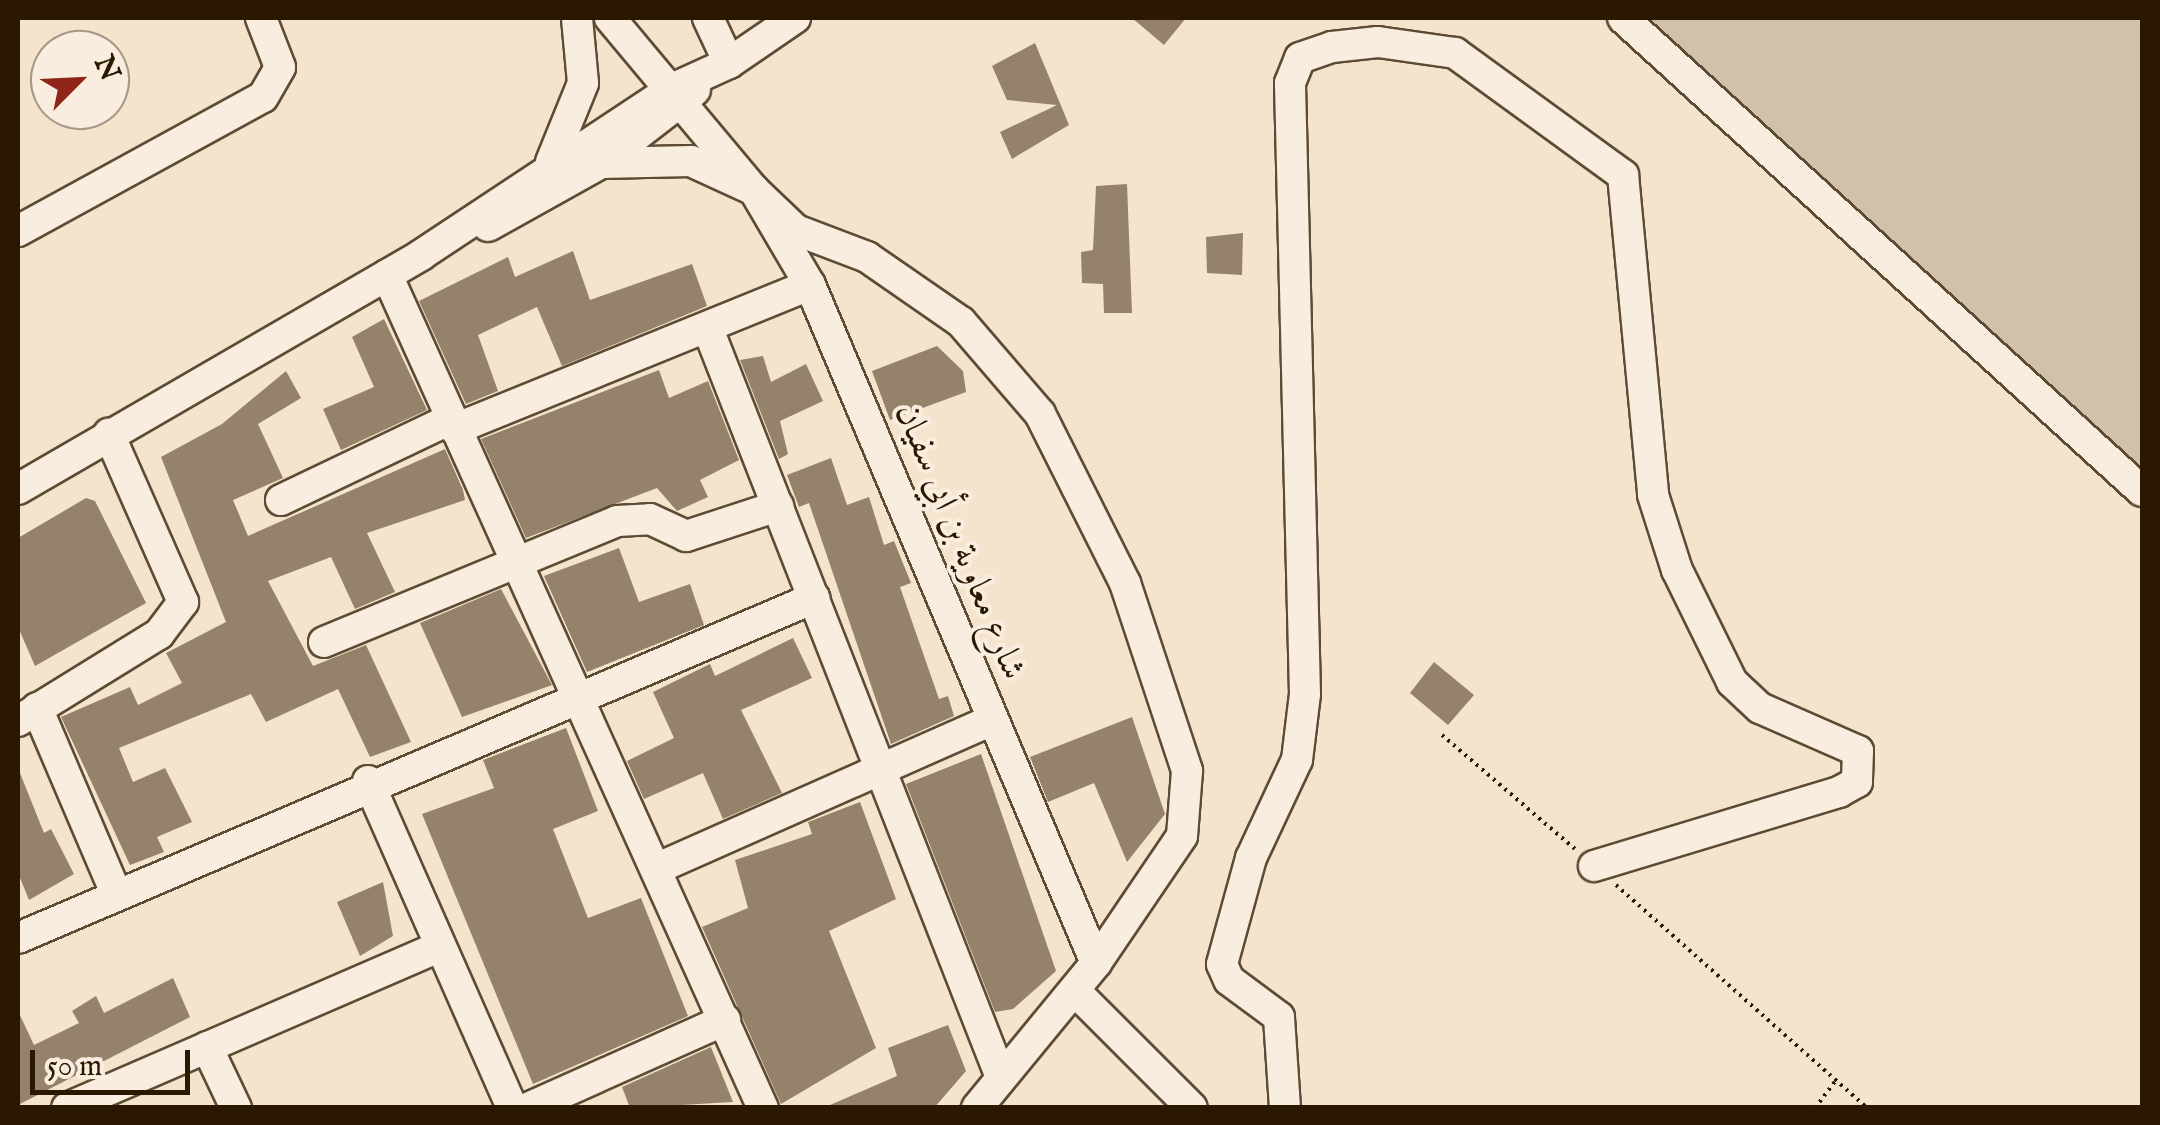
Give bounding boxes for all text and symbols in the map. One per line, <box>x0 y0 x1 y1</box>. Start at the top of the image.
north arrow <box>30 30 130 130</box>
text: N <box>85 50 127 87</box>
street label: شارع معاوية بن أبي سفيان <box>885 398 1033 686</box>
scale bar <box>35 1030 195 1092</box>
text: 50 m <box>47 1048 102 1086</box>

